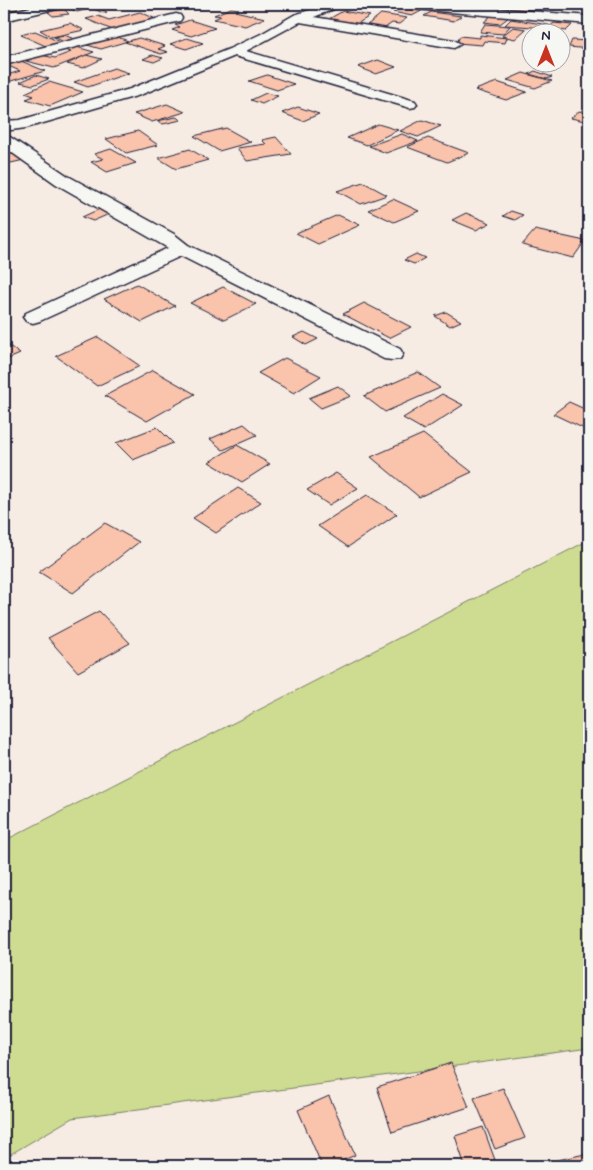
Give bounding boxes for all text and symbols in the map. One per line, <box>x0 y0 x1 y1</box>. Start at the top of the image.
north arrow <box>520 22 570 72</box>
text: N <box>541 27 551 45</box>

